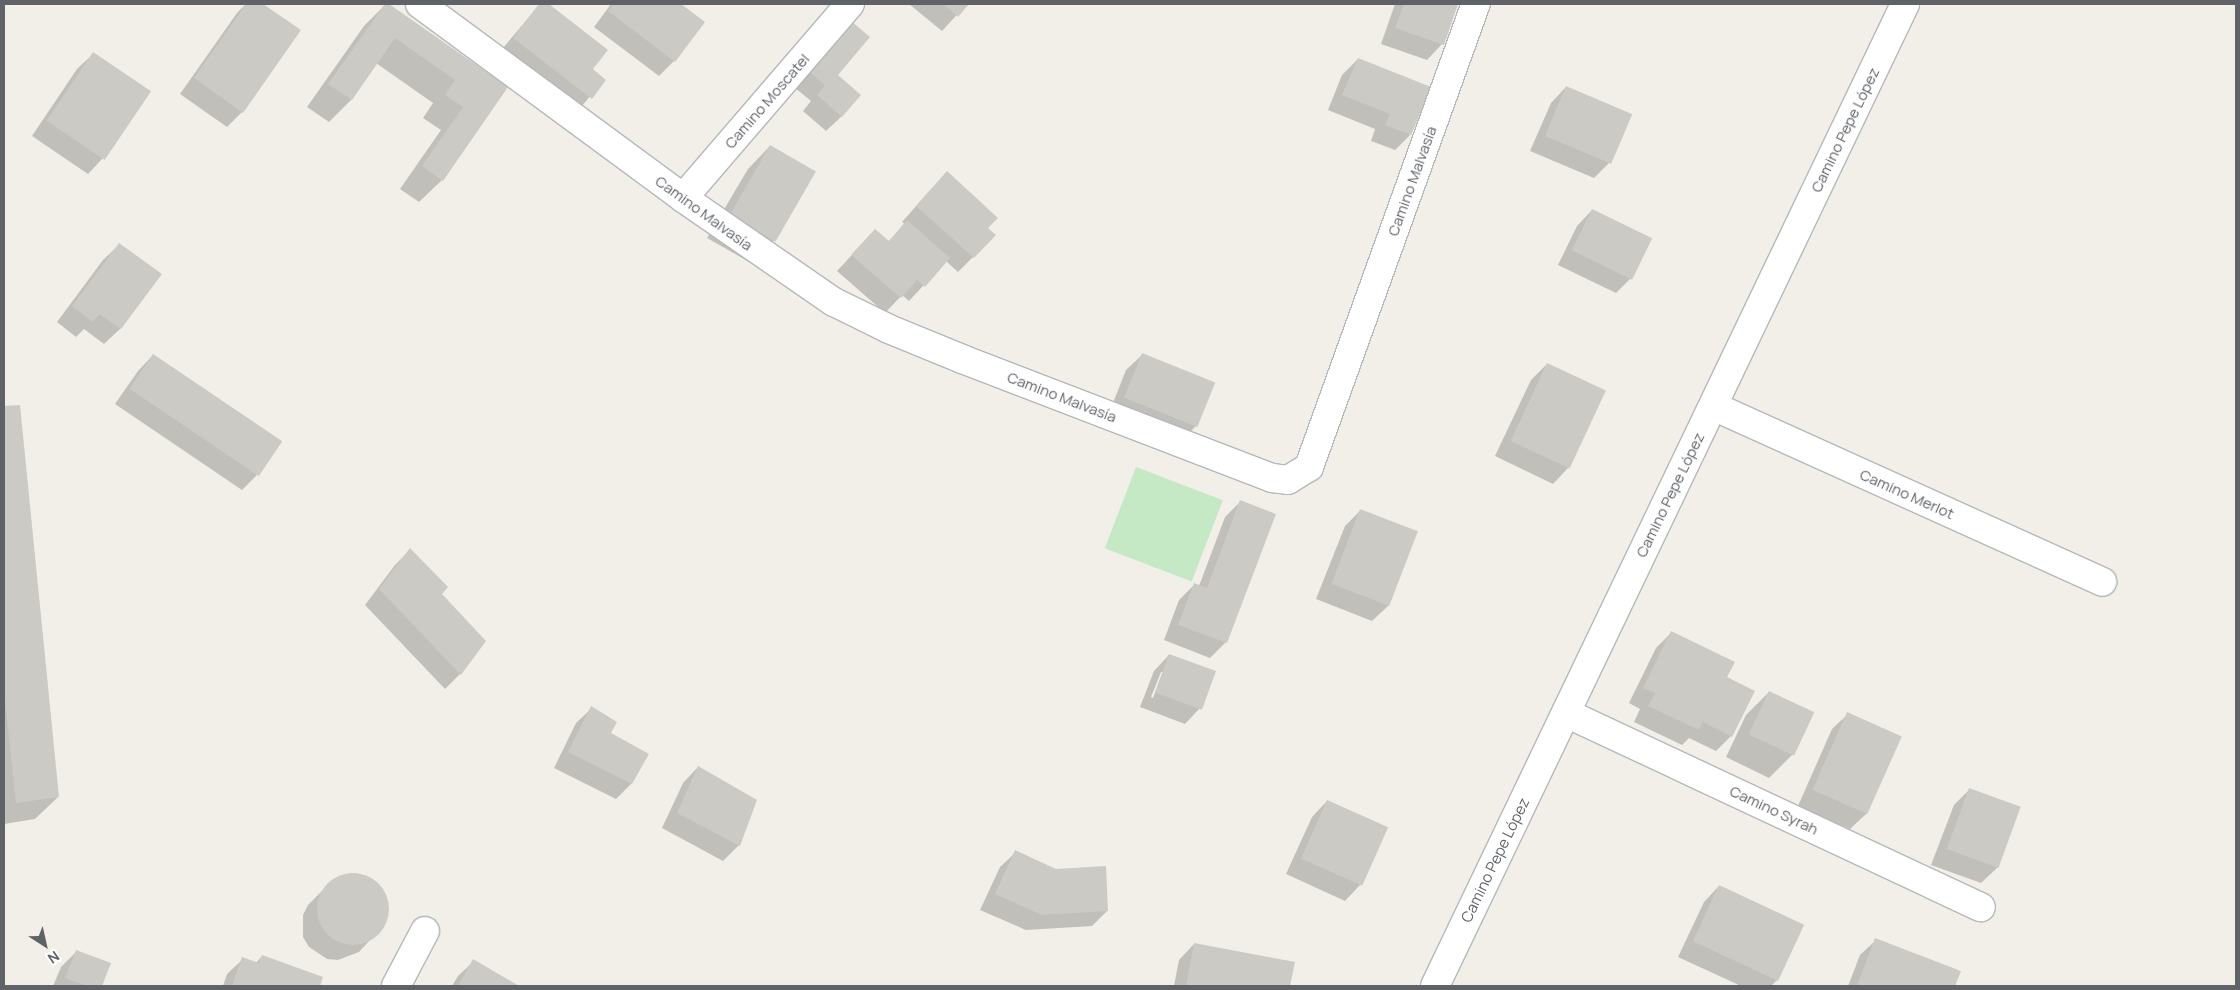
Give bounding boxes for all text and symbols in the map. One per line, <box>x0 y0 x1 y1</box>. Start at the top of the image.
street label: Camino Moscatel <box>721 50 813 152</box>
street label: Camino Pepe López <box>1807 65 1883 195</box>
street label: Camino Malvasía <box>1384 124 1440 238</box>
street label: Camino Malvasía <box>652 172 756 254</box>
street label: Camino Malvasía <box>1005 368 1119 426</box>
street label: Camino Pepe López <box>1632 430 1708 560</box>
street label: Camino Merlot <box>1857 465 1957 523</box>
street label: Camino Syrah <box>1727 782 1821 838</box>
street label: Camino Pepe López <box>1457 795 1533 925</box>
north arrow <box>20 920 70 970</box>
text: N <box>44 947 63 968</box>

